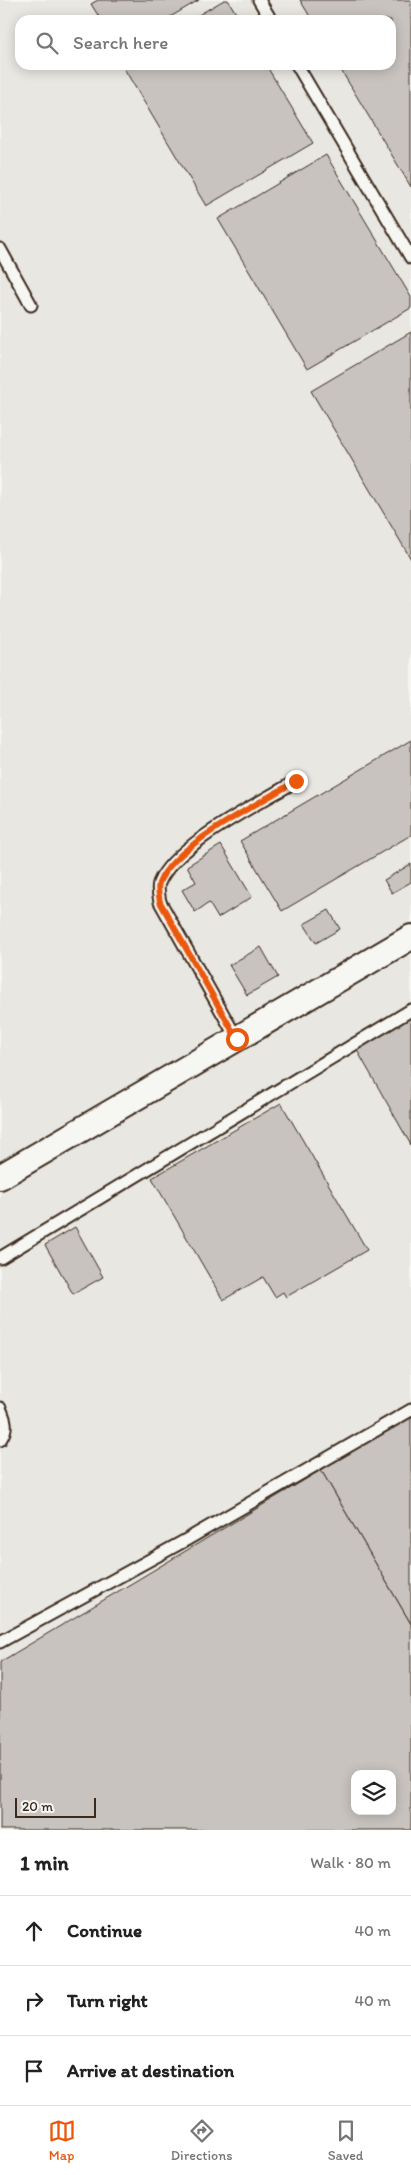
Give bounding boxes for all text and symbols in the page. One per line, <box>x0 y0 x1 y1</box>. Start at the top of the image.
search box <box>15 15 396 70</box>
icon: search <box>33 29 61 57</box>
text: Search here <box>73 31 168 54</box>
route end <box>285 770 308 793</box>
route start <box>226 1028 249 1051</box>
map controls <box>351 1770 396 1815</box>
button: layers <box>351 1770 396 1815</box>
scale bar <box>15 1795 96 1818</box>
text: 20 m <box>22 1798 53 1815</box>
text: 1 min <box>20 1850 69 1875</box>
text: Walk · 80 m <box>310 1853 391 1872</box>
icon: ahead <box>20 1917 48 1945</box>
text: Continue <box>67 1919 142 1942</box>
text: 40 m <box>354 1921 391 1940</box>
icon: right <box>20 1987 48 2015</box>
text: Turn right <box>67 1989 148 2012</box>
text: 40 m <box>354 1991 391 2010</box>
icon: arrive <box>20 2057 48 2085</box>
text: Arrive at destination <box>67 2059 234 2082</box>
tab: Map <box>48 2117 76 2164</box>
tab: Directions <box>171 2117 232 2164</box>
tab: Saved <box>328 2117 363 2164</box>

